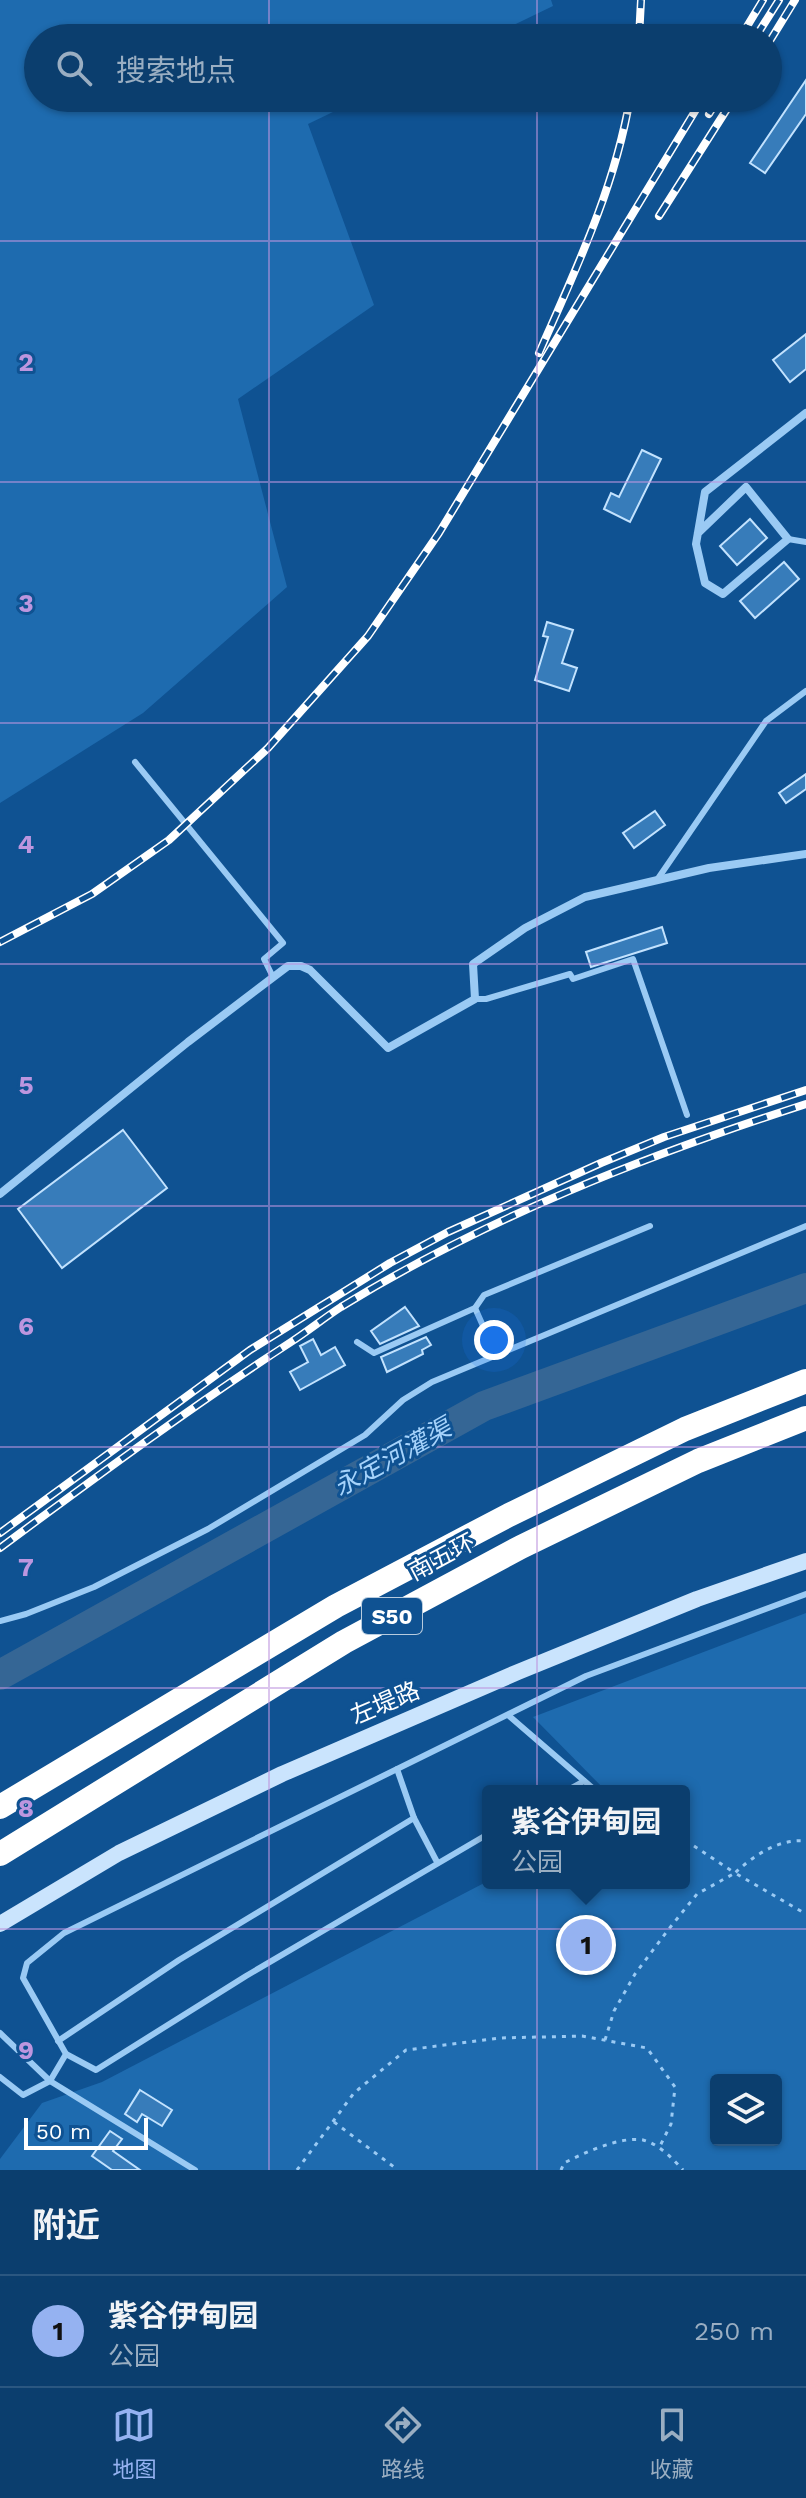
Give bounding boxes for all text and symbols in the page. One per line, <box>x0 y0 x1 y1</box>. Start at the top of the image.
search box <box>24 24 782 112</box>
icon: search <box>52 46 96 90</box>
text: 搜索地点 <box>116 53 236 88</box>
text: 2 <box>18 347 34 377</box>
text: 3 <box>18 588 34 618</box>
text: 4 <box>18 829 35 859</box>
text: 5 <box>18 1070 34 1100</box>
text: 6 <box>18 1311 34 1341</box>
your location <box>474 1320 514 1360</box>
water label: 永定河灌渠 <box>328 1410 460 1502</box>
street label: 南五环 <box>404 1528 480 1586</box>
text: 7 <box>18 1552 34 1582</box>
road number: S50 <box>362 1598 422 1634</box>
street label: 左堤路 <box>346 1676 424 1730</box>
popup <box>482 1785 690 1889</box>
text: 8 <box>18 1793 34 1823</box>
text: 紫谷伊甸园 <box>511 1804 661 1839</box>
text: 公园 <box>511 1847 563 1877</box>
pin: 1 <box>560 1915 612 1975</box>
text: 9 <box>18 2035 34 2065</box>
map controls <box>710 2074 782 2146</box>
button: layers <box>710 2074 782 2146</box>
scale bar <box>24 2114 148 2150</box>
text: 50 m <box>36 2119 91 2144</box>
text: 附近 <box>32 2205 100 2245</box>
text: 紫谷伊甸园 <box>108 2298 258 2333</box>
text: 1 <box>52 2316 64 2346</box>
text: 250 m <box>694 2316 774 2346</box>
text: 公园 <box>108 2341 160 2371</box>
tab: 地图 <box>112 2403 156 2483</box>
tab: 路线 <box>381 2403 425 2483</box>
tab: 收藏 <box>650 2403 694 2483</box>

